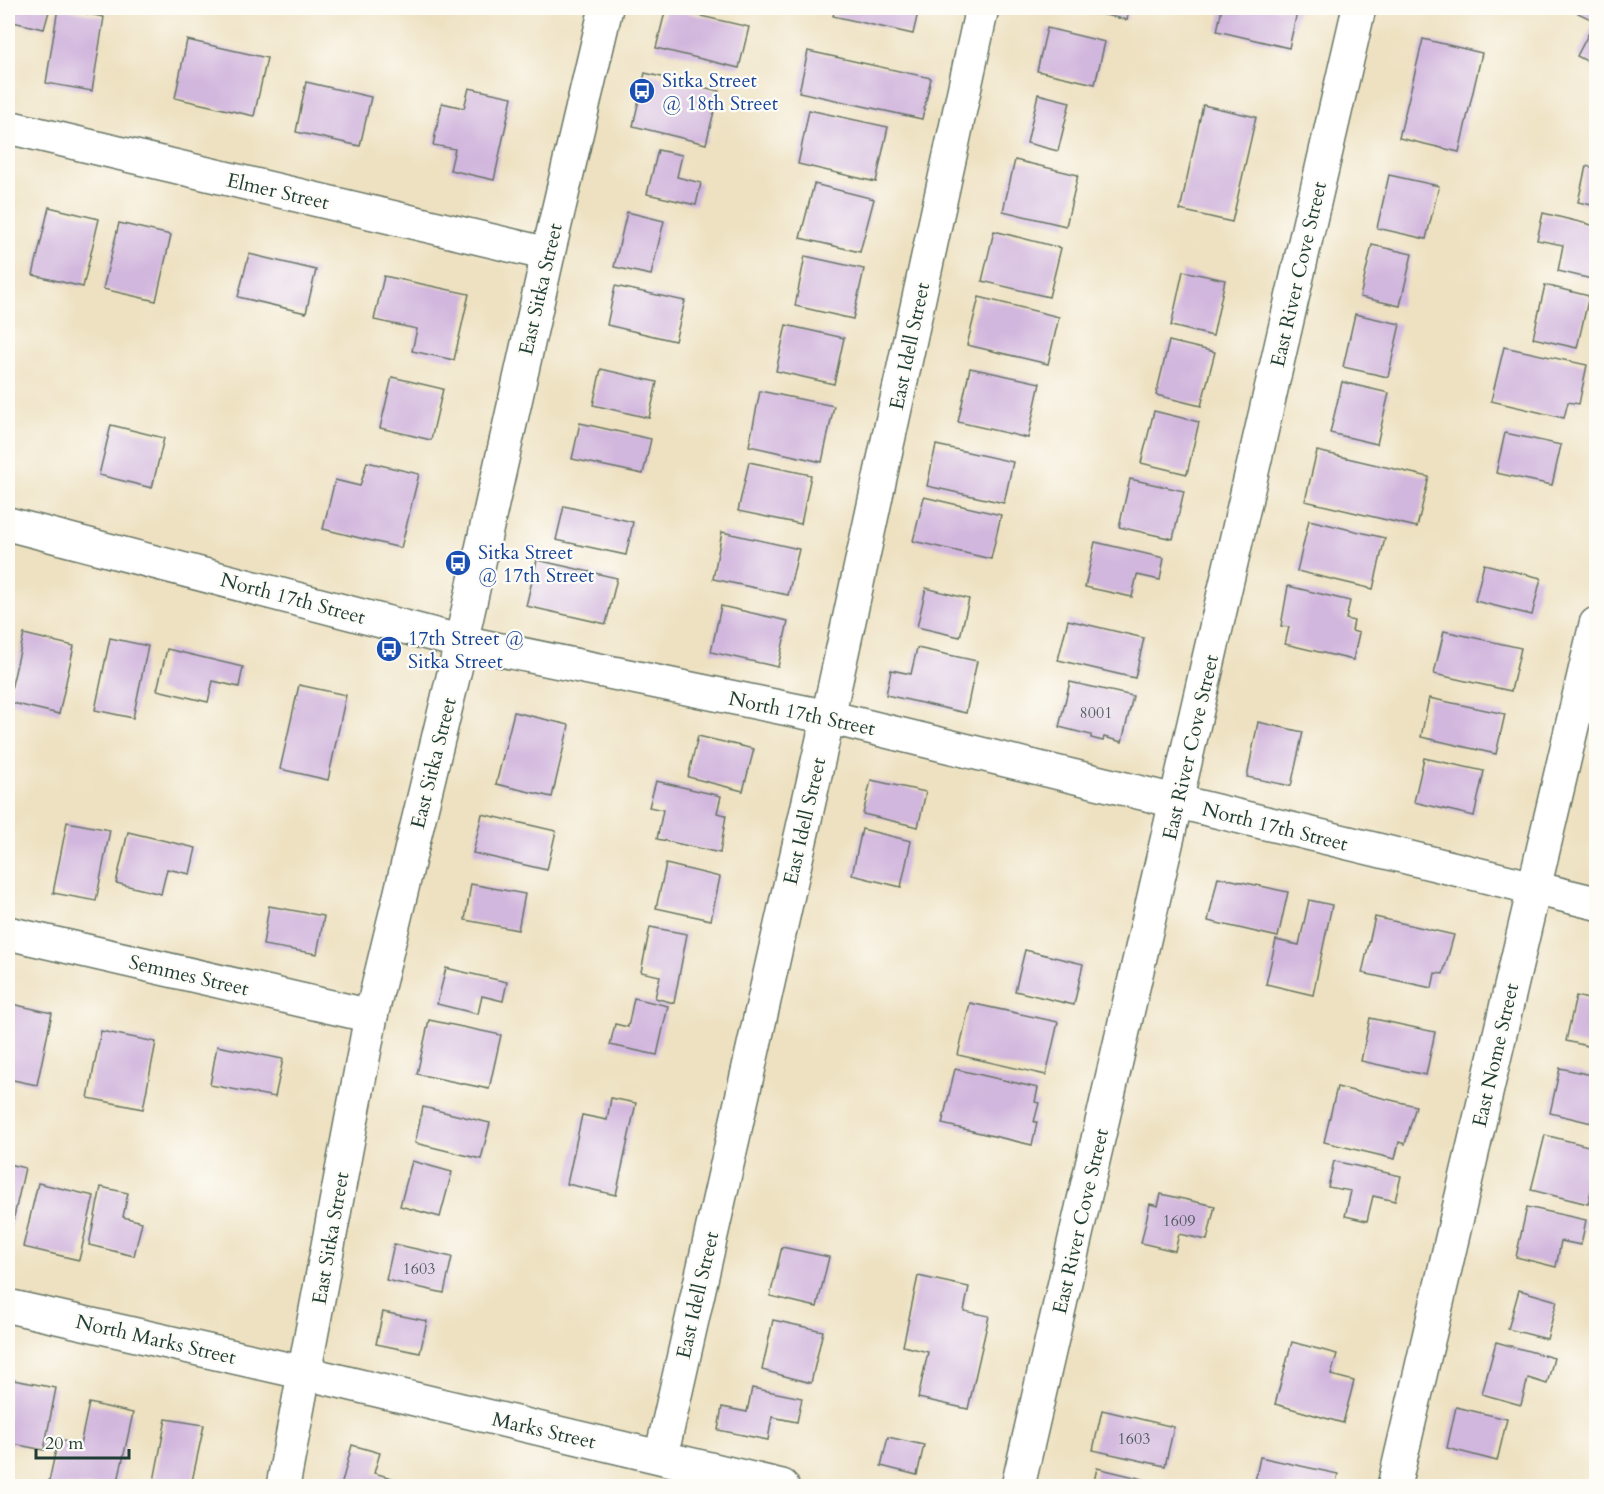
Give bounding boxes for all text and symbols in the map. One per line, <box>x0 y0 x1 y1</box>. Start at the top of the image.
place label: Sitka Street @ 18th Street <box>662 67 779 117</box>
bus stop icon: Sitka Street @ 18th Street <box>627 76 657 106</box>
street label: Elmer Street <box>224 167 332 217</box>
street label: East River Cove Street <box>1264 178 1333 369</box>
street label: East Sitka Street <box>512 220 569 358</box>
street label: East Idell Street <box>883 279 936 412</box>
place label: Sitka Street @ 17th Street <box>478 539 595 589</box>
bus stop icon: Sitka Street @ 17th Street <box>443 548 473 578</box>
street label: North 17th Street <box>217 566 369 631</box>
place label: 17th Street @ Sitka Street <box>408 625 524 675</box>
bus stop icon: 17th Street @ Sitka Street <box>374 634 404 664</box>
street label: East River Cove Street <box>1156 651 1225 842</box>
street label: North 17th Street <box>726 685 878 742</box>
street label: East Sitka Street <box>404 694 463 831</box>
house number: 8001 <box>1080 702 1112 724</box>
street label: East Idell Street <box>777 754 832 887</box>
street label: North 17th Street <box>1199 795 1351 858</box>
street label: Semmes Street <box>126 949 252 1003</box>
street label: East Nome Street <box>1466 980 1525 1130</box>
street label: East River Cove Street <box>1046 1125 1115 1316</box>
street label: East Sitka Street <box>306 1169 356 1306</box>
house number: 1609 <box>1163 1210 1195 1232</box>
street label: East Idell Street <box>670 1228 725 1361</box>
house number: 1603 <box>403 1258 435 1280</box>
street label: North Marks Street <box>73 1308 239 1371</box>
street label: Marks Street <box>489 1405 599 1456</box>
scale bar <box>36 1422 129 1460</box>
house number: 1603 <box>1118 1428 1150 1450</box>
text: 20 m <box>45 1431 84 1456</box>

